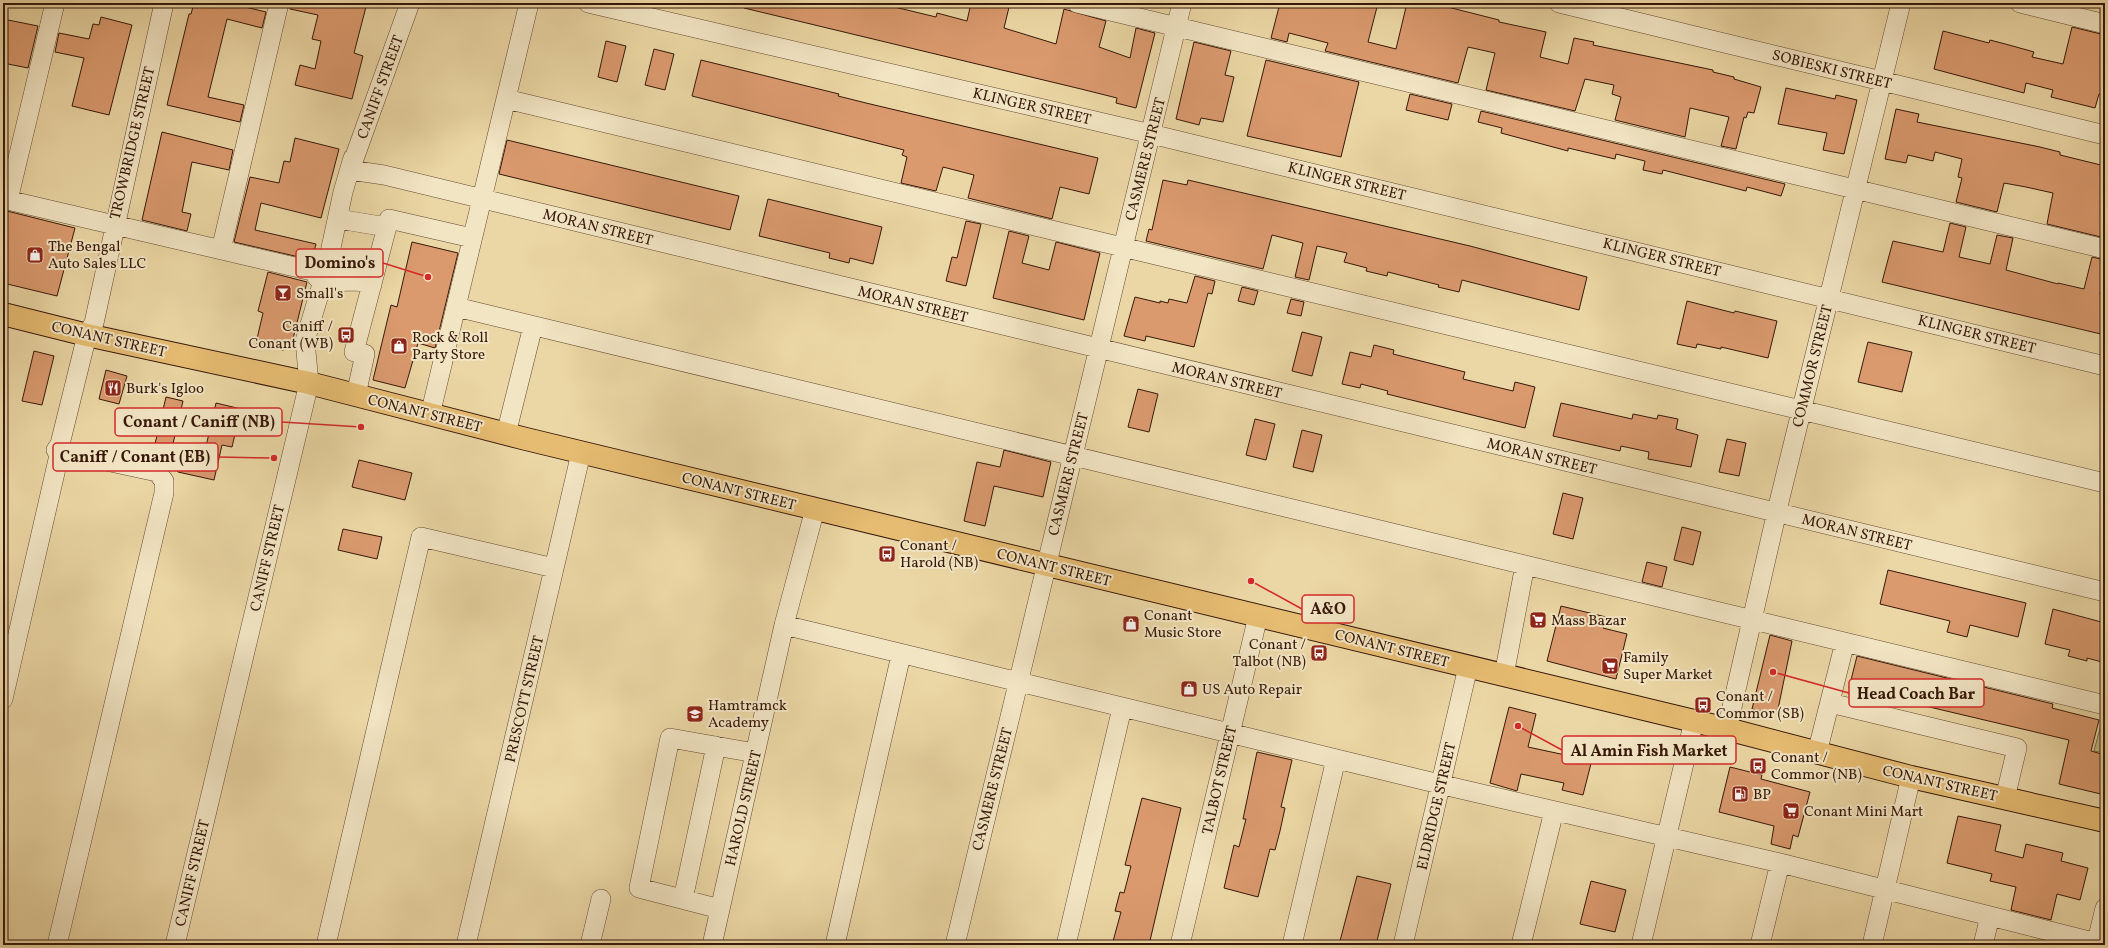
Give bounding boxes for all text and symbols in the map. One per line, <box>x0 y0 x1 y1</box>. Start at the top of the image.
street label: CANIFF STREET <box>353 32 410 142</box>
street label: SOBIESKI STREET <box>1770 45 1894 96</box>
street label: TROWBRIDGE STREET <box>106 65 161 222</box>
street label: KLINGER STREET <box>970 84 1093 131</box>
street label: CASMERE STREET <box>1121 95 1172 223</box>
street label: KLINGER STREET <box>1285 158 1408 207</box>
street label: MORAN STREET <box>540 205 655 252</box>
street label: KLINGER STREET <box>1600 234 1723 283</box>
place label: The Bengal Auto Sales LLC <box>48 237 146 275</box>
shop icon: The Bengal Auto Sales LLC <box>25 245 45 265</box>
callout: Domino's <box>296 249 383 277</box>
text: Domino's <box>305 253 375 275</box>
street label: MORAN STREET <box>855 282 970 329</box>
bar icon: Small's <box>273 283 293 303</box>
place label: Small's <box>296 284 343 305</box>
street label: COMMOR STREET <box>1788 303 1839 430</box>
street label: KLINGER STREET <box>1915 311 2038 360</box>
street label: CONANT STREET <box>49 317 168 364</box>
place label: Caniff / Conant (WB) <box>248 317 334 355</box>
bus stop icon: Caniff / Conant (WB) <box>336 325 356 345</box>
place label: Rock & Roll Party Store <box>412 328 488 366</box>
shop icon: Rock & Roll Party Store <box>389 336 409 356</box>
street label: MORAN STREET <box>1169 358 1284 405</box>
restaurant icon: Burk's Igloo <box>103 378 123 398</box>
place label: Burk's Igloo <box>126 379 204 400</box>
street label: CONANT STREET <box>365 390 484 439</box>
callout: Conant / Caniff (NB) <box>115 408 282 436</box>
street label: CASMERE STREET <box>1044 410 1095 538</box>
text: Conant / Caniff (NB) <box>123 412 275 434</box>
street label: MORAN STREET <box>1484 434 1599 481</box>
callout: Caniff / Conant (EB) <box>53 443 218 471</box>
text: Caniff / Conant (EB) <box>60 447 210 469</box>
street label: CONANT STREET <box>679 468 798 517</box>
street label: CANIFF STREET <box>246 503 291 614</box>
street label: MORAN STREET <box>1799 510 1914 557</box>
place label: Conant / Harold (NB) <box>900 536 978 574</box>
bus stop icon: Conant / Harold (NB) <box>877 544 897 564</box>
street label: CONANT STREET <box>994 544 1113 593</box>
callout: A&O <box>1302 595 1354 623</box>
text: A&O <box>1310 599 1346 621</box>
place label: Conant Music Store <box>1144 606 1222 644</box>
supermarket icon: Mass Bazar <box>1528 610 1548 630</box>
place label: Mass Bazar <box>1551 611 1626 632</box>
shop icon: Conant Music Store <box>1121 614 1141 634</box>
street label: CONANT STREET <box>1332 625 1451 674</box>
street label: PRESCOTT STREET <box>501 634 550 765</box>
place label: Conant / Talbot (NB) <box>1233 635 1307 673</box>
bus stop icon: Conant / Talbot (NB) <box>1309 643 1329 663</box>
place label: Family Super Market <box>1623 648 1713 686</box>
supermarket icon: Family Super Market <box>1600 656 1620 676</box>
shop icon: US Auto Repair <box>1179 679 1199 699</box>
callout: Head Coach Bar <box>1849 679 1984 707</box>
place label: US Auto Repair <box>1202 680 1302 701</box>
text: Head Coach Bar <box>1857 684 1976 706</box>
place label: Conant / Commor (SB) <box>1716 687 1804 725</box>
bus stop icon: Conant / Commor (SB) <box>1693 695 1713 715</box>
place label: Hamtramck Academy <box>708 696 787 734</box>
school or university icon: Hamtramck Academy <box>685 704 705 724</box>
street label: TALBOT STREET <box>1198 724 1243 837</box>
street label: CASMERE STREET <box>968 725 1019 853</box>
callout: Al Amin Fish Market <box>1562 736 1736 764</box>
street label: ELDRIDGE STREET <box>1413 740 1462 872</box>
text: Al Amin Fish Market <box>1570 741 1728 763</box>
street label: HAROLD STREET <box>721 748 768 868</box>
place label: Conant / Commor (NB) <box>1771 748 1862 786</box>
bus stop icon: Conant / Commor (NB) <box>1748 756 1768 776</box>
street label: CONANT STREET <box>1880 761 1999 808</box>
fuel station icon: BP <box>1730 784 1750 804</box>
place label: BP <box>1753 785 1771 806</box>
supermarket icon: Conant Mini Mart <box>1781 801 1801 821</box>
place label: Conant Mini Mart <box>1804 802 1923 823</box>
street label: CANIFF STREET <box>171 818 216 929</box>

